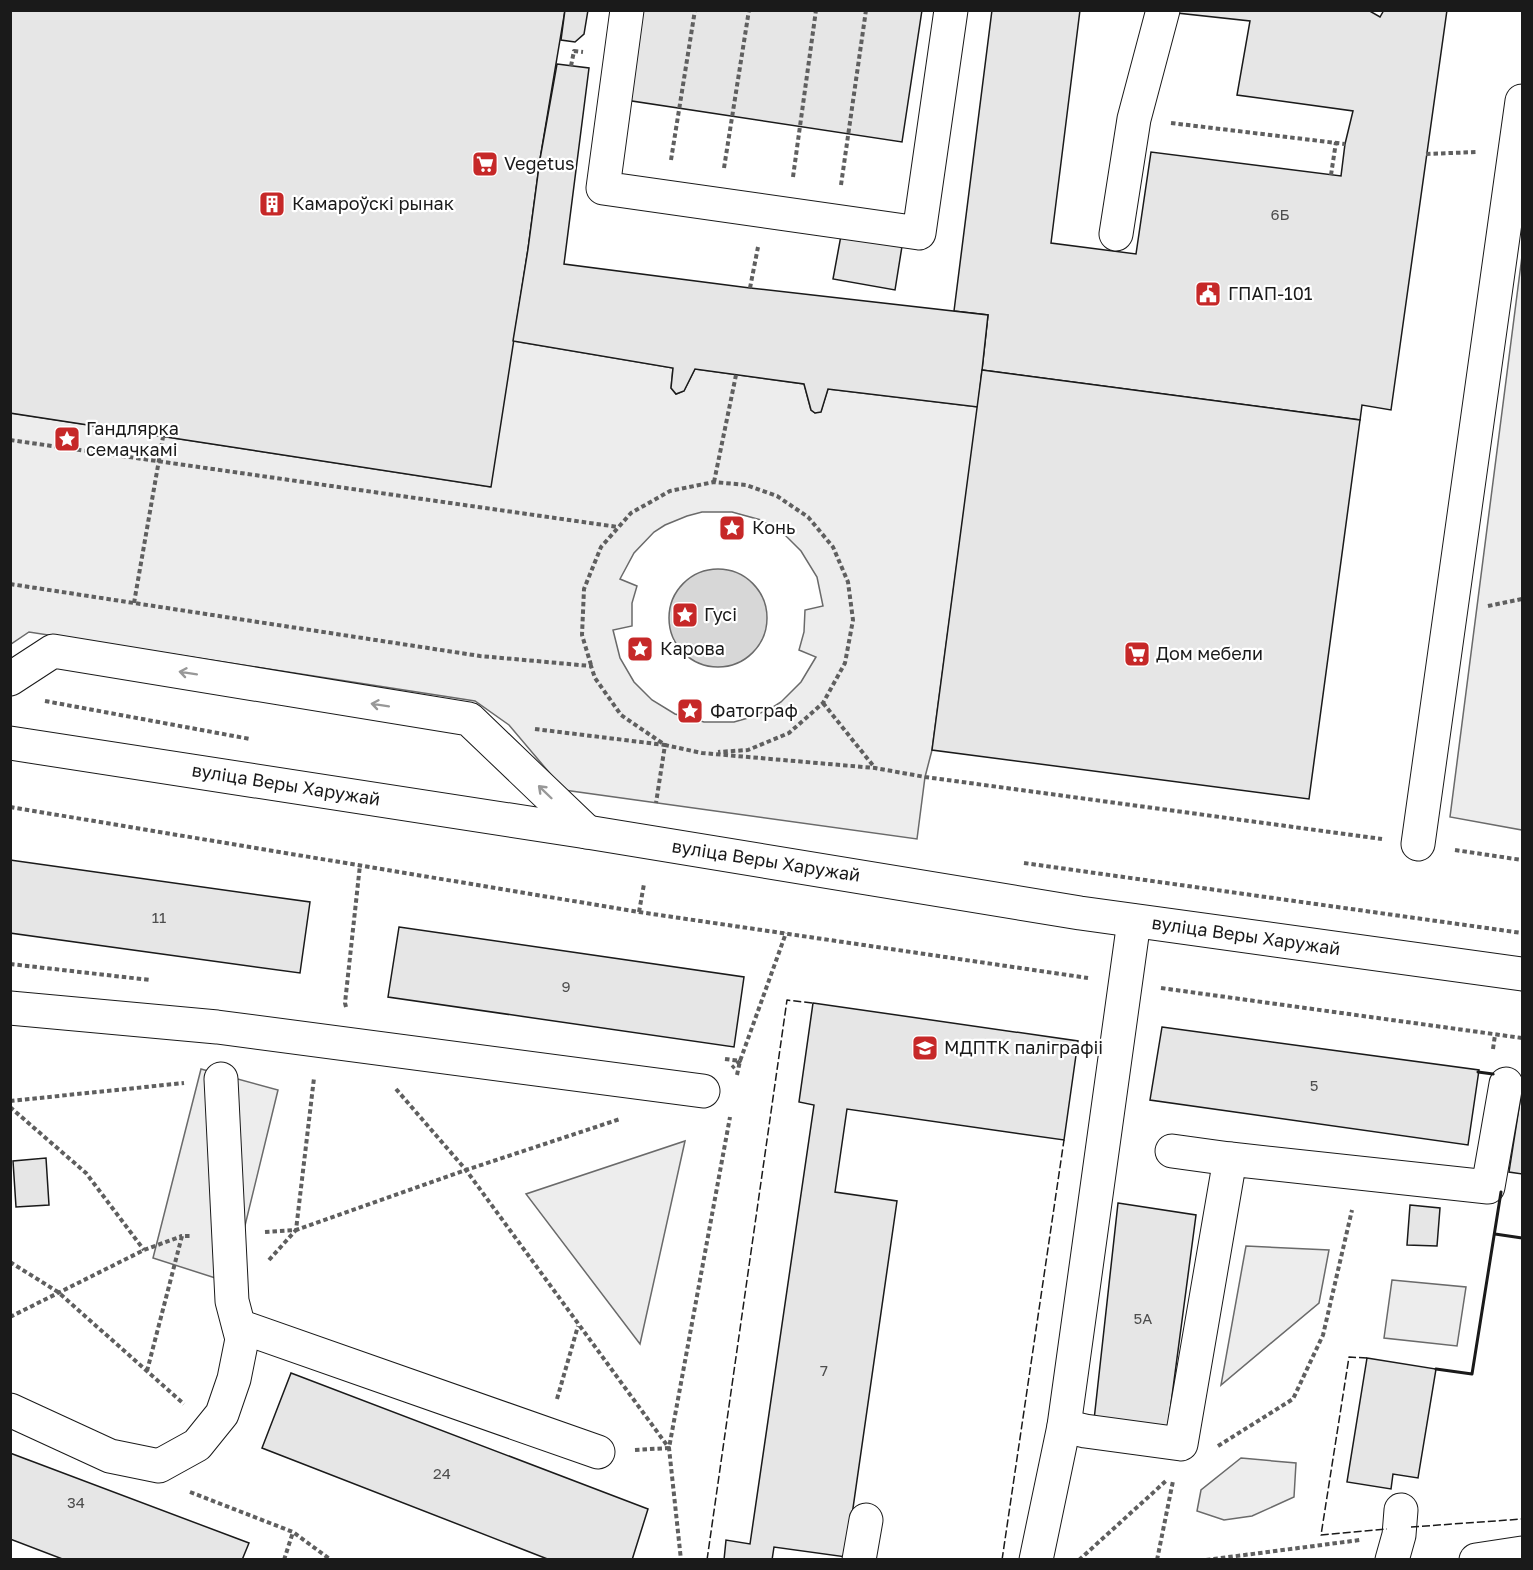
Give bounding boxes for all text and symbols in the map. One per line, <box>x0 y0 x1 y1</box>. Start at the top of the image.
supermarket icon: Vegetus <box>470 149 500 179</box>
place label: Vegetus <box>504 152 575 174</box>
building icon: Камароўскі рынак <box>257 189 287 219</box>
place label: Камароўскі рынак <box>292 192 454 214</box>
house number: 6Б <box>1270 205 1290 223</box>
public building icon: ГПАП-101 <box>1193 279 1223 309</box>
place label: ГПАП-101 <box>1228 282 1313 304</box>
place label: Гандлярка семачкамі <box>86 417 179 460</box>
place icon: Гандлярка семачкамі <box>52 424 82 454</box>
place icon: Конь <box>717 513 747 543</box>
place label: Конь <box>752 516 795 538</box>
place icon: Гусі <box>670 600 700 630</box>
place label: Гусі <box>704 603 737 625</box>
place icon: Карова <box>625 634 655 664</box>
place label: Карова <box>660 637 725 659</box>
supermarket icon: Дом мебели <box>1122 639 1152 669</box>
place label: Дом мебели <box>1156 642 1263 664</box>
one-way arrow <box>178 667 198 678</box>
place icon: Фатограф <box>675 696 705 726</box>
one-way arrow <box>371 699 390 710</box>
place label: Фатограф <box>710 699 798 721</box>
street label: вуліца Веры Харужай <box>190 758 382 810</box>
one-way arrow <box>537 784 552 799</box>
street label: вуліца Веры Харужай <box>670 834 862 886</box>
house number: 11 <box>152 908 166 926</box>
street label: вуліца Веры Харужай <box>1150 911 1342 959</box>
house number: 9 <box>561 977 571 995</box>
school or university icon: МДПТК паліграфіі <box>910 1033 940 1063</box>
place label: МДПТК паліграфіі <box>944 1036 1103 1058</box>
house number: 5 <box>1310 1076 1318 1094</box>
house number: 5А <box>1134 1309 1152 1327</box>
house number: 7 <box>820 1361 828 1379</box>
house number: 24 <box>433 1464 451 1482</box>
house number: 34 <box>67 1493 85 1511</box>

